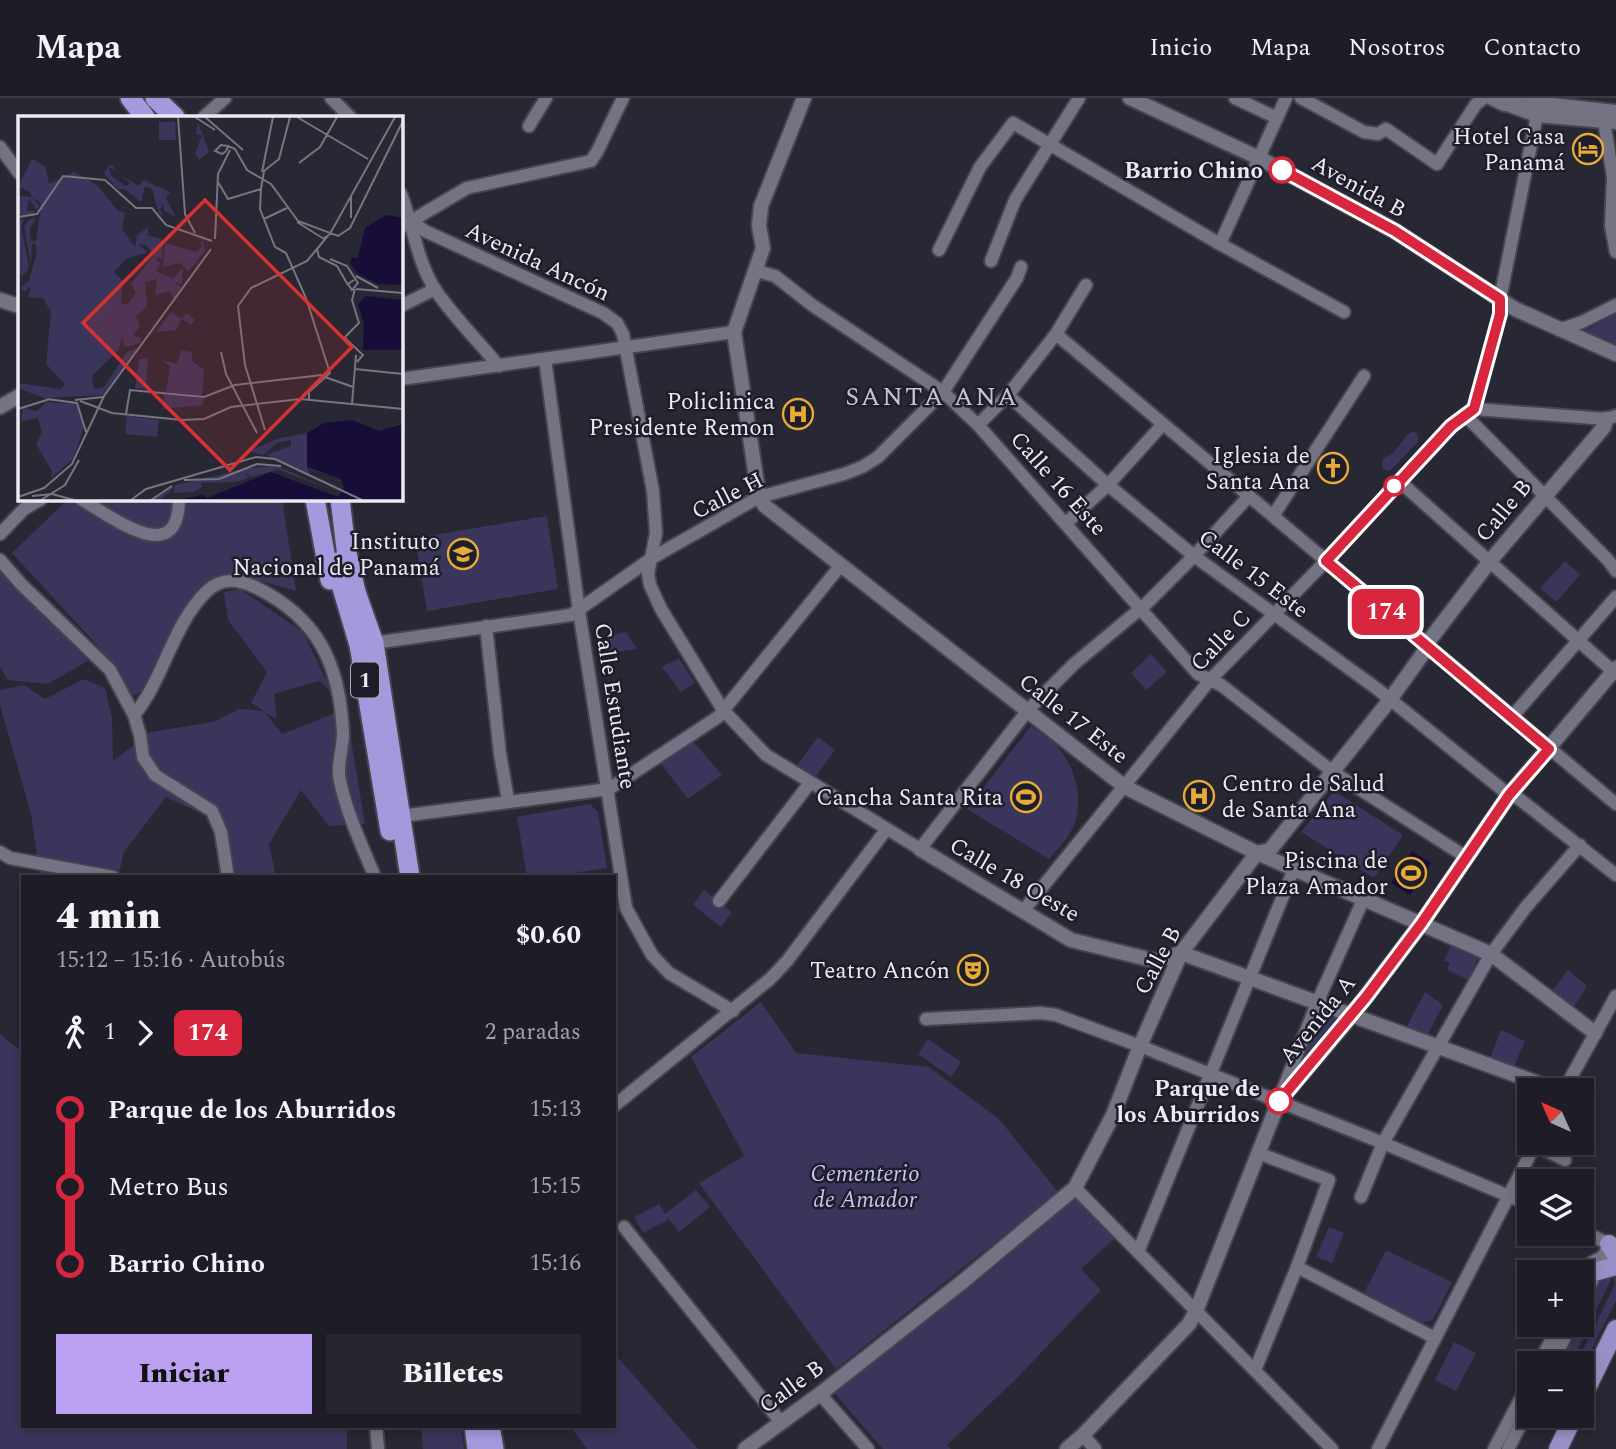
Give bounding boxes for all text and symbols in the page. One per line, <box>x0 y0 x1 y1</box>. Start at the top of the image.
text: Mapa <box>35 23 121 73</box>
text: Inicio <box>1149 30 1212 66</box>
text: Mapa <box>1250 30 1310 66</box>
text: Nosotros <box>1348 30 1445 66</box>
text: Contacto <box>1483 30 1581 66</box>
inset map <box>18 116 402 500</box>
place label: Hotel Casa Panamá <box>1453 120 1565 181</box>
hotel icon: Hotel Casa Panamá <box>1571 132 1605 166</box>
street label: Avenida B <box>1304 147 1412 228</box>
place label: Barrio Chino <box>1124 154 1263 189</box>
marker: Barrio Chino <box>1269 157 1295 183</box>
street label: Avenida Ancón <box>459 213 616 311</box>
district label: SANTA ANA <box>845 377 1019 417</box>
place label: Policlinica Presidente Remon <box>589 385 775 446</box>
hospital icon: Policlinica Presidente Remon <box>781 397 815 431</box>
street label: Calle 16 Este <box>1001 424 1115 544</box>
place label: Iglesia de Santa Ana <box>1206 439 1310 500</box>
church icon: Iglesia de Santa Ana <box>1316 451 1350 485</box>
street label: Calle H <box>685 463 770 529</box>
street label: Calle B <box>1467 472 1541 550</box>
unlabelled marker <box>1384 476 1404 496</box>
street label: Calle 15 Este <box>1190 521 1316 628</box>
place label: Instituto Nacional de Panamá <box>232 525 440 586</box>
school or university icon: Instituto Nacional de Panamá <box>446 537 480 571</box>
line badge: 174 <box>1346 589 1426 635</box>
text: 174 <box>1366 594 1406 630</box>
street label: Calle C <box>1182 602 1260 680</box>
street label: Calle Estudiante <box>584 621 645 792</box>
road number: 1 <box>351 662 379 698</box>
street label: Calle 17 Este <box>1011 665 1135 773</box>
place label: Centro de Salud de Santa Ana <box>1222 767 1385 828</box>
hospital icon: Centro de Salud de Santa Ana <box>1182 779 1216 813</box>
sports icon: Cancha Santa Rita <box>1009 780 1043 814</box>
place label: Cancha Santa Rita <box>816 781 1003 816</box>
street label: Calle 18 Oeste <box>942 829 1086 932</box>
place label: Piscina de Plaza Amador <box>1245 844 1388 905</box>
sports icon: Piscina de Plaza Amador <box>1394 856 1428 890</box>
text: 4 min <box>56 888 161 946</box>
text: $0.60 <box>516 915 581 955</box>
street label: Calle B <box>1126 920 1191 1001</box>
text: 15:12 – 15:16 · Autobús <box>56 943 286 978</box>
theatre icon: Teatro Ancón <box>956 953 990 987</box>
place label: Teatro Ancón <box>810 954 950 989</box>
street label: Avenida A <box>1271 968 1365 1072</box>
icon: walk <box>56 1014 94 1052</box>
icon: forward <box>126 1014 164 1052</box>
text: 1 <box>104 1015 116 1050</box>
text: 174 <box>188 1015 228 1051</box>
text: 2 paradas <box>485 1015 581 1050</box>
place label: Parque de los Aburridos <box>1117 1072 1260 1133</box>
north arrow <box>1517 1078 1594 1155</box>
map controls <box>1517 1078 1594 1428</box>
marker: Parque de los Aburridos <box>1266 1088 1292 1114</box>
text: Parque de los Aburridos <box>108 1090 396 1130</box>
text: 15:13 <box>529 1092 581 1127</box>
park label: Cementerio de Amador <box>810 1157 920 1218</box>
text: Metro Bus <box>108 1167 229 1207</box>
text: 15:15 <box>529 1169 581 1204</box>
button: layers <box>1517 1169 1594 1246</box>
text: Barrio Chino <box>108 1244 265 1284</box>
text: 15:16 <box>529 1246 581 1281</box>
button: + <box>1517 1260 1594 1337</box>
button: Iniciar <box>56 1334 312 1414</box>
button: Billetes <box>326 1334 581 1414</box>
street label: Calle B <box>752 1351 832 1423</box>
button: − <box>1517 1351 1594 1428</box>

